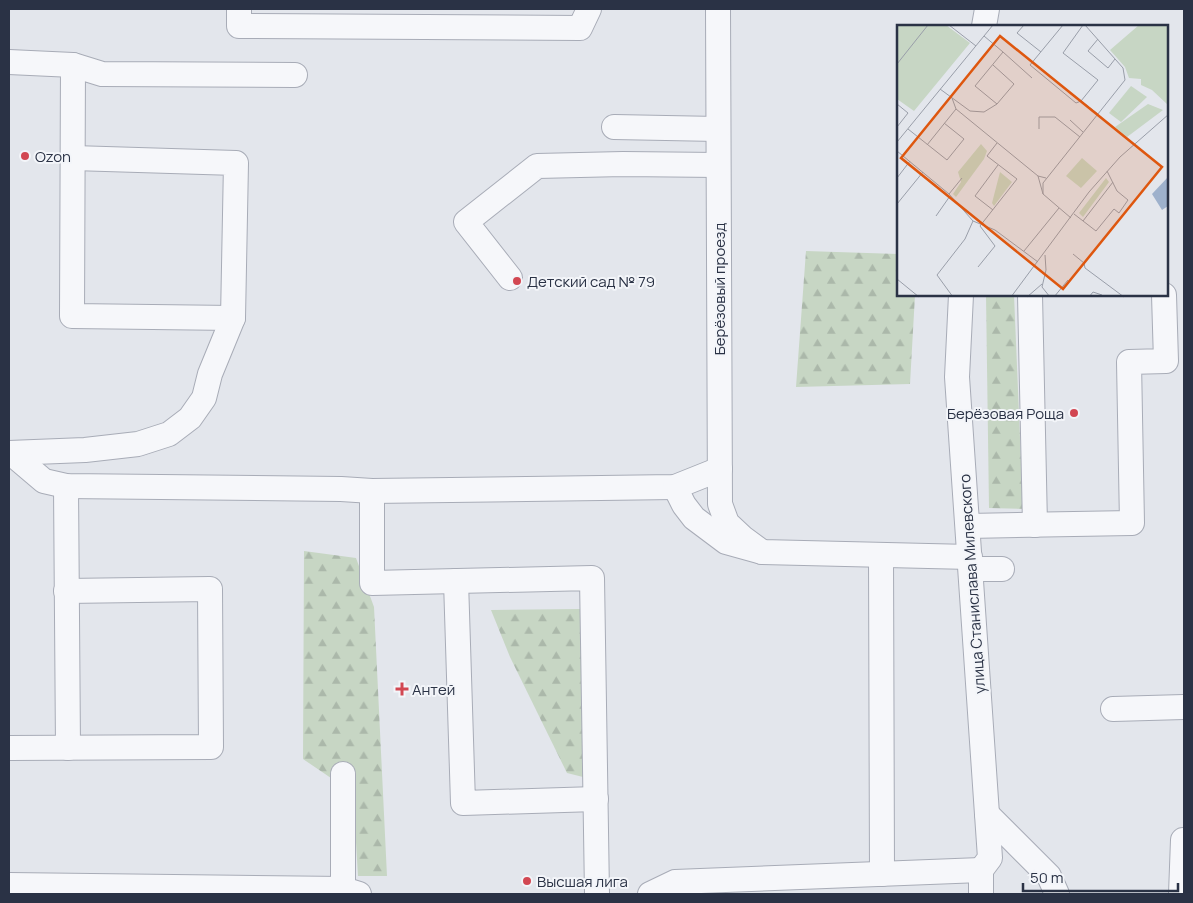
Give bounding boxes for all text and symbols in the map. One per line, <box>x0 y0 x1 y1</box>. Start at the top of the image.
inset map <box>897 25 1168 296</box>
place label: Ozon <box>35 146 71 167</box>
marker: Ozon <box>19 150 31 162</box>
street label: Берёзовый проезд <box>709 223 730 355</box>
place label: Детский сад № 79 <box>527 271 655 292</box>
marker: Детский сад № 79 <box>511 275 523 287</box>
place label: Берёзовая Роща <box>947 403 1064 424</box>
marker: Берёзовая Роща <box>1068 407 1080 419</box>
street label: улица Станислава Милевского <box>954 473 990 695</box>
place label: Антей <box>412 679 455 700</box>
marker: Антей <box>396 683 408 695</box>
scale bar <box>1023 860 1178 892</box>
text: 50 m <box>1030 867 1064 888</box>
place label: Высшая лига <box>537 871 628 892</box>
marker: Высшая лига <box>521 875 533 887</box>

